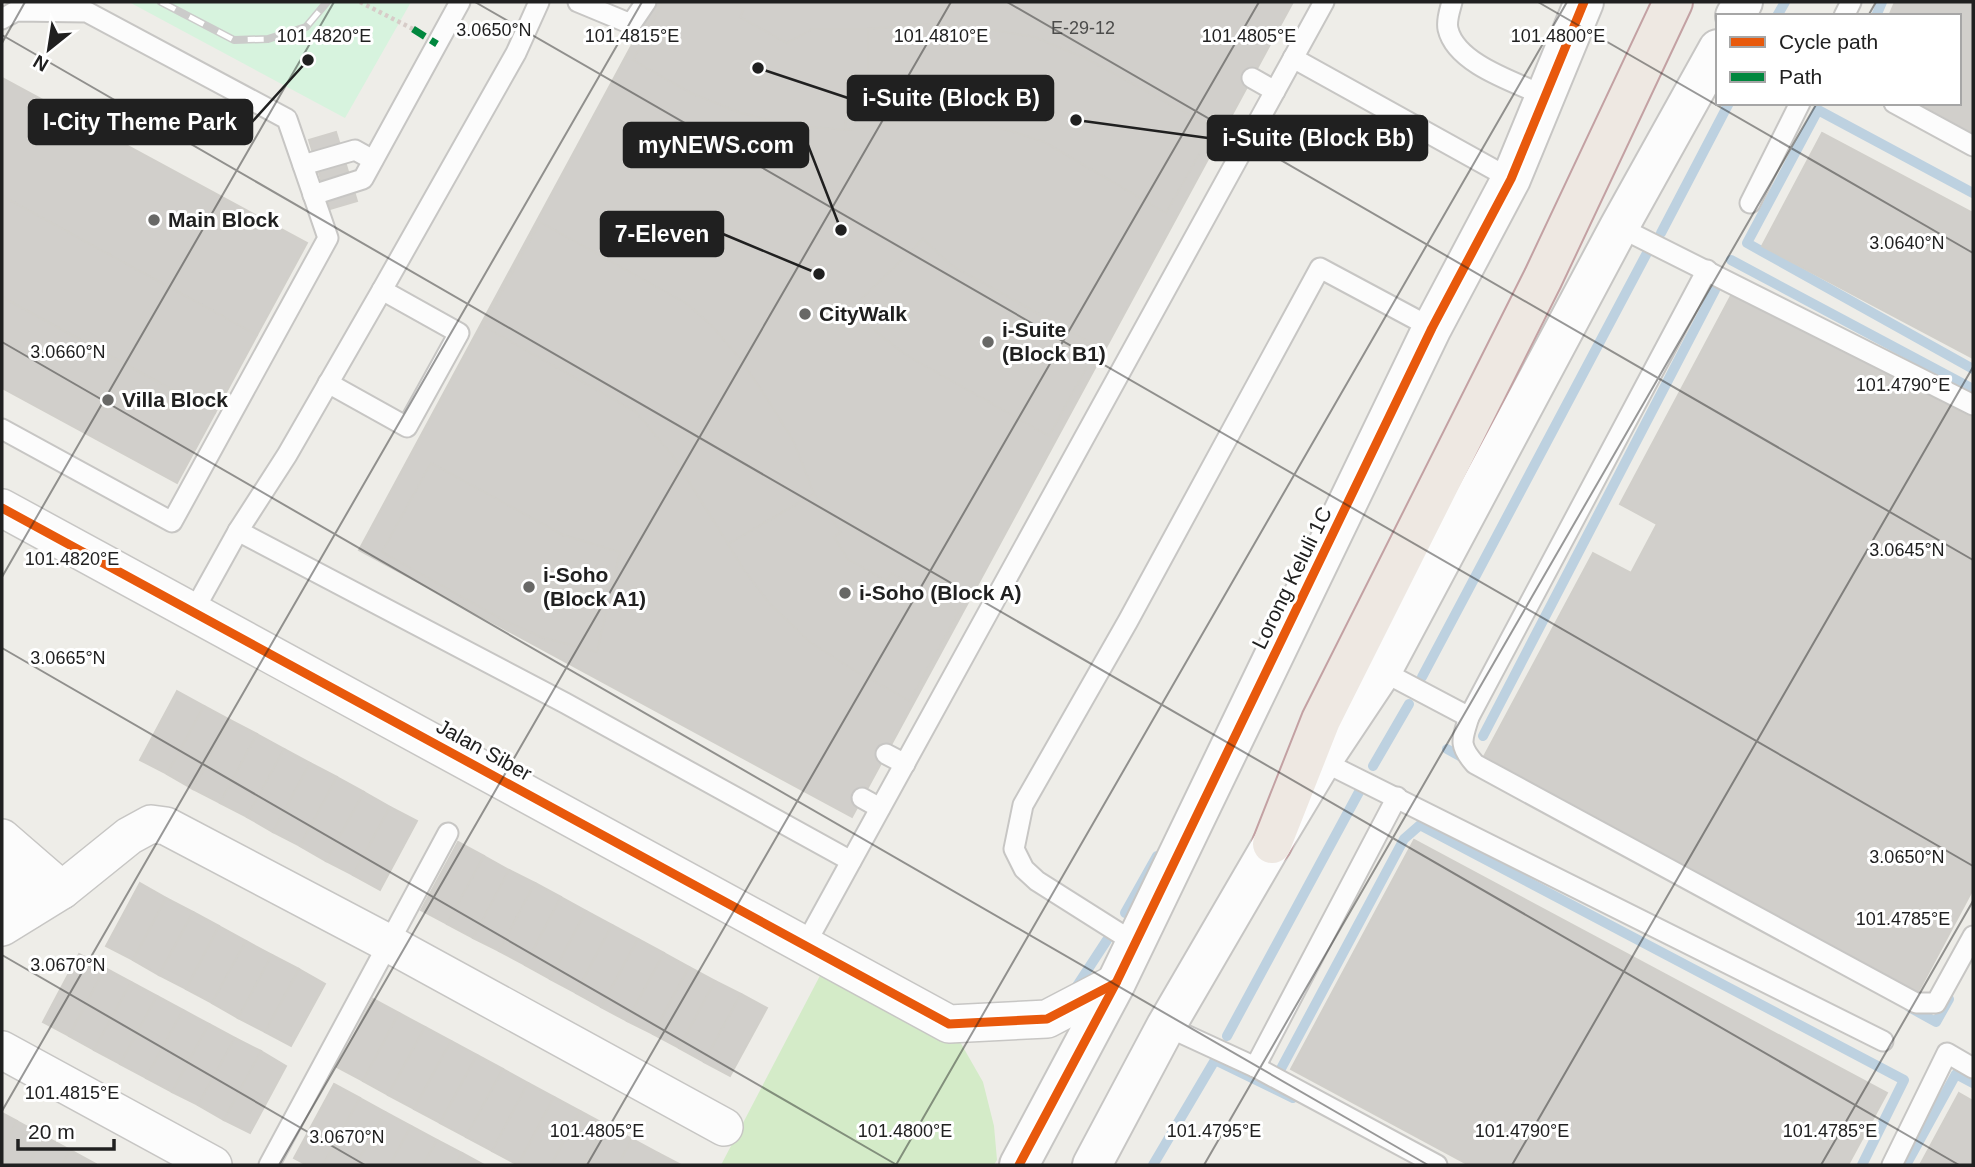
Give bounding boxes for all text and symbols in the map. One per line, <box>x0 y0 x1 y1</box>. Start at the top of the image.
north arrow <box>14 14 84 84</box>
legend <box>1716 14 1961 105</box>
house number: E-29-12 <box>1051 18 1115 38</box>
text: 3.0650°N <box>456 20 532 40</box>
text: 101.4820°E <box>277 26 371 46</box>
text: 101.4815°E <box>585 26 679 46</box>
text: 101.4810°E <box>894 26 988 46</box>
text: 101.4805°E <box>1202 26 1296 46</box>
text: 101.4800°E <box>1511 26 1605 46</box>
text: Cycle path <box>1779 30 1878 53</box>
text: N <box>30 51 52 76</box>
text: Path <box>1779 65 1822 88</box>
callout: i-Suite (Block B) <box>848 76 1053 120</box>
text: i-Suite (Block B) <box>862 85 1040 111</box>
callout: I-City Theme Park <box>29 100 252 144</box>
text: I-City Theme Park <box>43 109 237 135</box>
callout: i-Suite (Block Bb) <box>1208 116 1427 160</box>
callout: myNEWS.com <box>624 123 808 167</box>
text: i-Suite (Block Bb) <box>1222 125 1414 151</box>
text: myNEWS.com <box>638 132 794 158</box>
place label: Main Block <box>168 208 279 231</box>
marker: Main Block <box>146 212 162 228</box>
callout: 7-Eleven <box>601 212 723 256</box>
text: 7-Eleven <box>615 221 709 247</box>
text: 3.0640°N <box>1869 233 1945 253</box>
place label: CityWalk <box>819 302 907 325</box>
marker: CityWalk <box>797 306 813 322</box>
place label: i-Suite (Block B1) <box>1002 318 1106 365</box>
marker: i-Suite (Block B1) <box>980 334 996 350</box>
text: 3.0660°N <box>30 342 106 362</box>
text: 101.4790°E <box>1856 375 1950 395</box>
place label: Villa Block <box>122 388 228 411</box>
marker: Villa Block <box>100 392 116 408</box>
street label: Lorong Keluli 1C <box>1247 503 1336 653</box>
text: 3.0645°N <box>1869 540 1945 560</box>
text: 101.4820°E <box>25 549 119 569</box>
place label: i-Soho (Block A1) <box>543 563 646 610</box>
marker: i-Soho (Block A1) <box>521 579 537 595</box>
place label: i-Soho (Block A) <box>859 581 1022 604</box>
marker: i-Soho (Block A) <box>837 585 853 601</box>
text: 3.0665°N <box>30 648 106 668</box>
street label: Jalan Siber <box>433 714 536 785</box>
text: 3.0650°N <box>1869 847 1945 867</box>
text: 101.4785°E <box>1856 909 1950 929</box>
text: 3.0670°N <box>30 955 106 975</box>
text: 101.4815°E <box>25 1083 119 1103</box>
scale bar <box>18 1108 114 1152</box>
text: 20 m <box>28 1120 75 1143</box>
text: 101.4805°E <box>550 1121 644 1141</box>
text: 101.4800°E <box>858 1121 952 1141</box>
text: 101.4795°E <box>1167 1121 1261 1141</box>
text: 101.4790°E <box>1475 1121 1569 1141</box>
text: 101.4785°E <box>1783 1121 1877 1141</box>
text: 3.0670°N <box>309 1127 385 1147</box>

